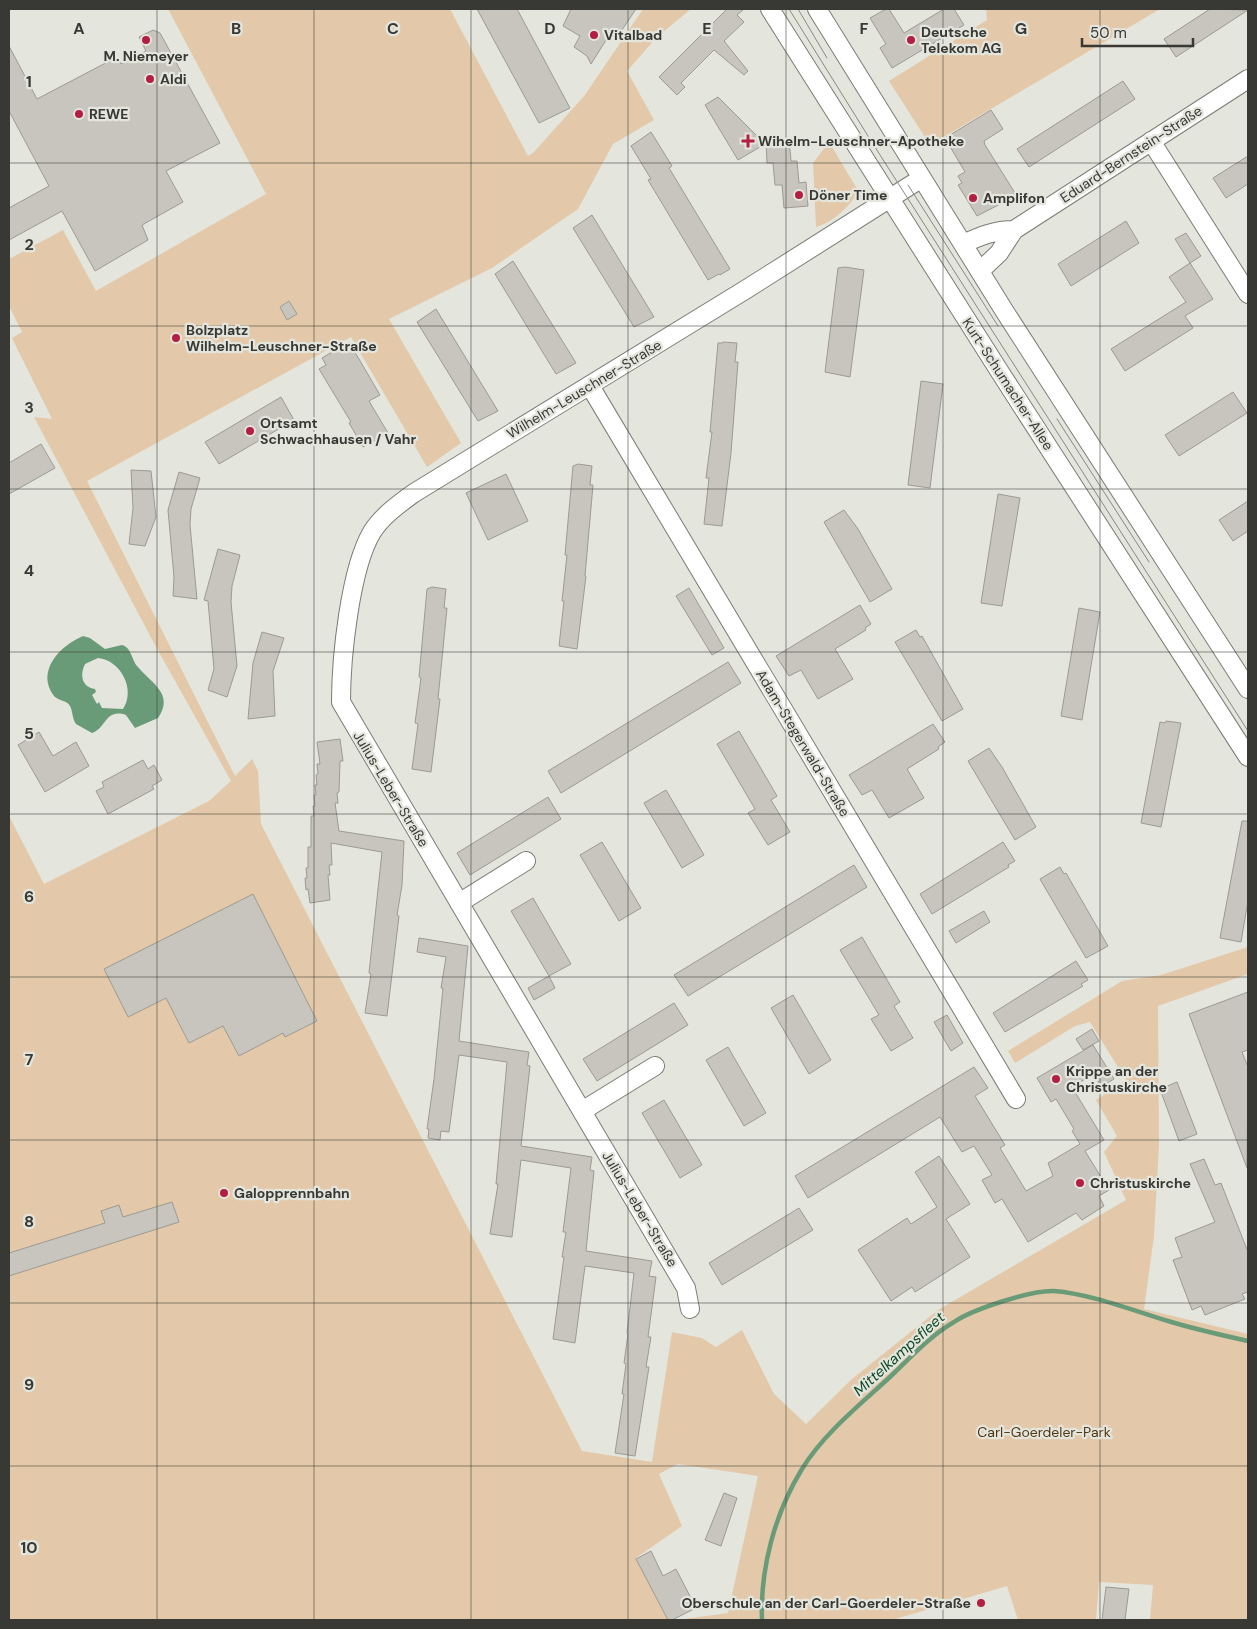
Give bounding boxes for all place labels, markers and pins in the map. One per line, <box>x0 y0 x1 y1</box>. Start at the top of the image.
place label: Deutsche Telekom AG <box>921 23 1002 57</box>
place label: Vitalbad <box>604 26 662 44</box>
marker: Vitalbad <box>588 29 600 41</box>
marker: M. Niemeyer <box>140 34 152 46</box>
marker: Deutsche Telekom AG <box>905 34 917 46</box>
place label: M. Niemeyer <box>104 47 189 65</box>
place label: Aldi <box>160 70 187 88</box>
marker: Aldi <box>144 73 156 85</box>
place label: REWE <box>89 105 128 123</box>
marker: REWE <box>73 108 85 120</box>
place label: Wihelm-Leuschner-Apotheke <box>758 132 964 150</box>
marker: Wihelm-Leuschner-Apotheke <box>742 135 754 147</box>
place label: Döner Time <box>809 186 887 204</box>
marker: Döner Time <box>793 189 805 201</box>
place label: Amplifon <box>983 189 1045 207</box>
marker: Amplifon <box>967 192 979 204</box>
place label: Bolzplatz Wilhelm-Leuschner-Straße <box>186 321 377 355</box>
marker: Bolzplatz Wilhelm-Leuschner-Straße <box>170 332 182 344</box>
place label: Ortsamt Schwachhausen / Vahr <box>260 414 416 448</box>
marker: Ortsamt Schwachhausen / Vahr <box>244 425 256 437</box>
place label: Krippe an der Christuskirche <box>1066 1062 1167 1096</box>
marker: Krippe an der Christuskirche <box>1050 1073 1062 1085</box>
place label: Christuskirche <box>1090 1174 1191 1192</box>
marker: Christuskirche <box>1074 1177 1086 1189</box>
place label: Galopprennbahn <box>234 1184 350 1202</box>
marker: Galopprennbahn <box>218 1187 230 1199</box>
place label: Oberschule an der Carl-Goerdeler-Straße <box>681 1594 971 1612</box>
marker: Oberschule an der Carl-Goerdeler-Straße <box>975 1597 987 1609</box>

